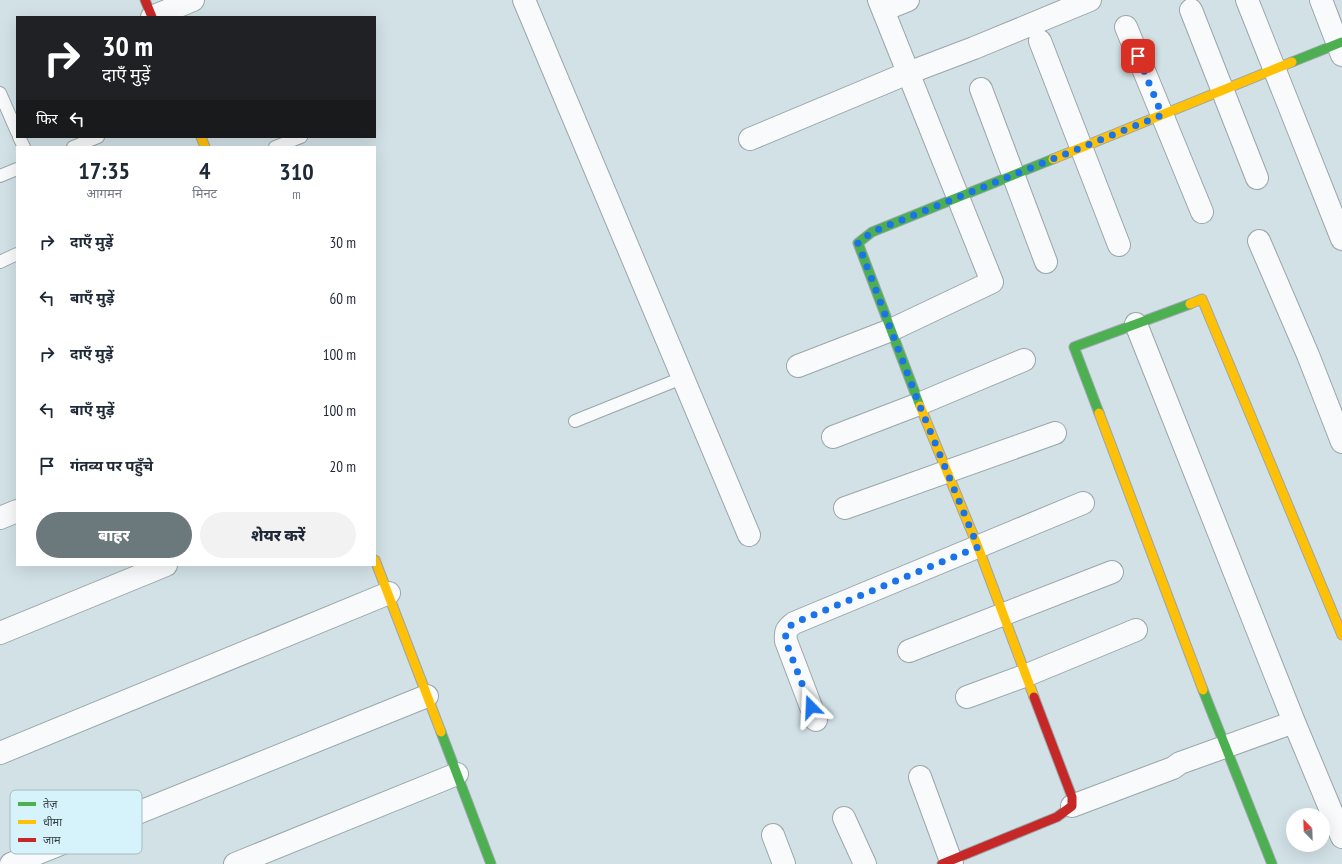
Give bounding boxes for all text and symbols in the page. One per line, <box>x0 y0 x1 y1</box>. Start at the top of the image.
text: 30 m <box>102 27 153 64</box>
icon: right <box>36 32 88 84</box>
pin <box>1121 39 1155 73</box>
icon: arrive <box>1127 45 1149 67</box>
text: दाएँ मुड़ें <box>102 63 150 86</box>
icon: left <box>66 108 88 130</box>
text: फिर <box>36 109 58 128</box>
text: 17:35 <box>78 155 130 186</box>
text: 4 <box>199 155 210 186</box>
text: 310 <box>279 156 314 187</box>
text: आगमन <box>86 185 122 202</box>
text: मिनट <box>192 185 217 202</box>
text: m <box>292 186 301 203</box>
icon: right <box>36 231 58 253</box>
text: दाएँ मुड़ें <box>70 232 113 251</box>
text: 30 m <box>330 233 356 252</box>
icon: left <box>36 287 58 309</box>
text: बाएँ मुड़ें <box>70 288 114 307</box>
text: 60 m <box>330 289 356 308</box>
icon: right <box>36 343 58 365</box>
text: दाएँ मुड़ें <box>70 344 113 363</box>
text: 100 m <box>323 345 356 364</box>
icon: left <box>36 399 58 421</box>
text: बाएँ मुड़ें <box>70 400 114 419</box>
text: 100 m <box>323 401 356 420</box>
icon: arrive <box>36 455 58 477</box>
text: गंतव्य पर पहुँचे <box>70 456 153 475</box>
text: 20 m <box>330 457 356 476</box>
button: बाहर <box>36 512 192 558</box>
button: शेयर करें <box>200 512 356 558</box>
position arrow <box>790 686 832 728</box>
legend <box>10 790 142 854</box>
text: तेज़ <box>43 797 58 811</box>
north arrow <box>1286 808 1330 852</box>
map controls <box>1286 808 1330 852</box>
text: धीमा <box>43 815 62 829</box>
text: जाम <box>43 833 61 847</box>

